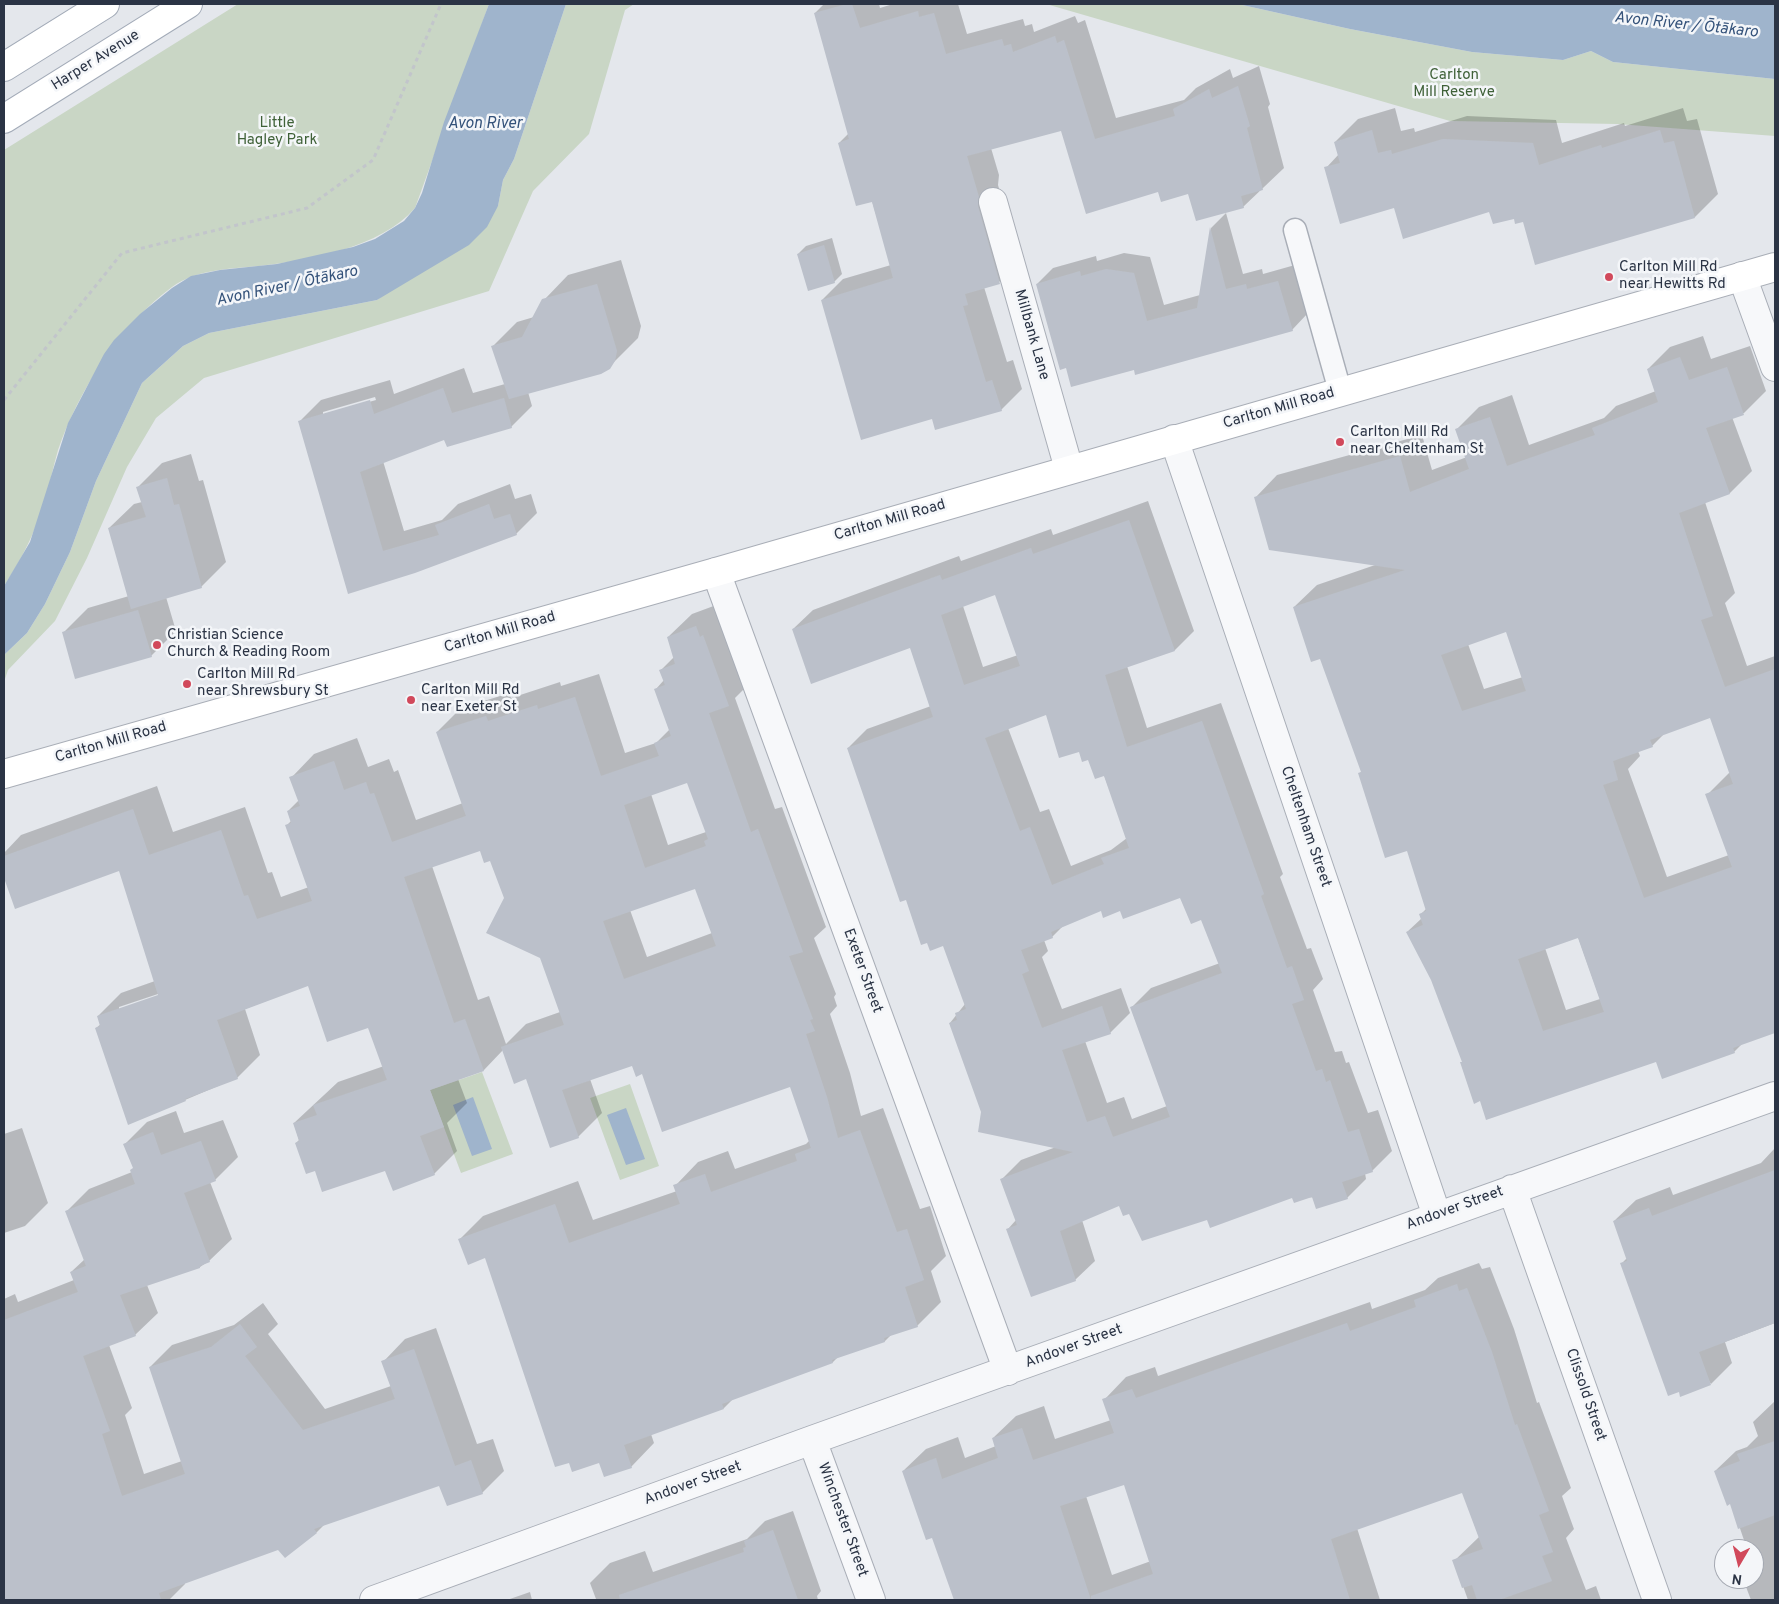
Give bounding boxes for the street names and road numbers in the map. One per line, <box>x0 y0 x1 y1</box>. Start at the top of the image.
street label: Harper Avenue <box>49 27 143 95</box>
street label: Millbank Lane <box>1009 288 1053 382</box>
street label: Carlton Mill Road <box>1221 384 1337 434</box>
street label: Carlton Mill Road <box>832 496 948 546</box>
street label: Carlton Mill Road <box>442 608 558 658</box>
street label: Carlton Mill Road <box>53 718 169 768</box>
street label: Cheltenham Street <box>1276 764 1334 890</box>
street label: Exeter Street <box>838 926 886 1016</box>
street label: Andover Street <box>1404 1183 1506 1235</box>
street label: Andover Street <box>1023 1321 1125 1373</box>
street label: Clissold Street <box>1561 1346 1609 1444</box>
street label: Andover Street <box>642 1458 744 1510</box>
street label: Winchester Street <box>813 1460 871 1580</box>

